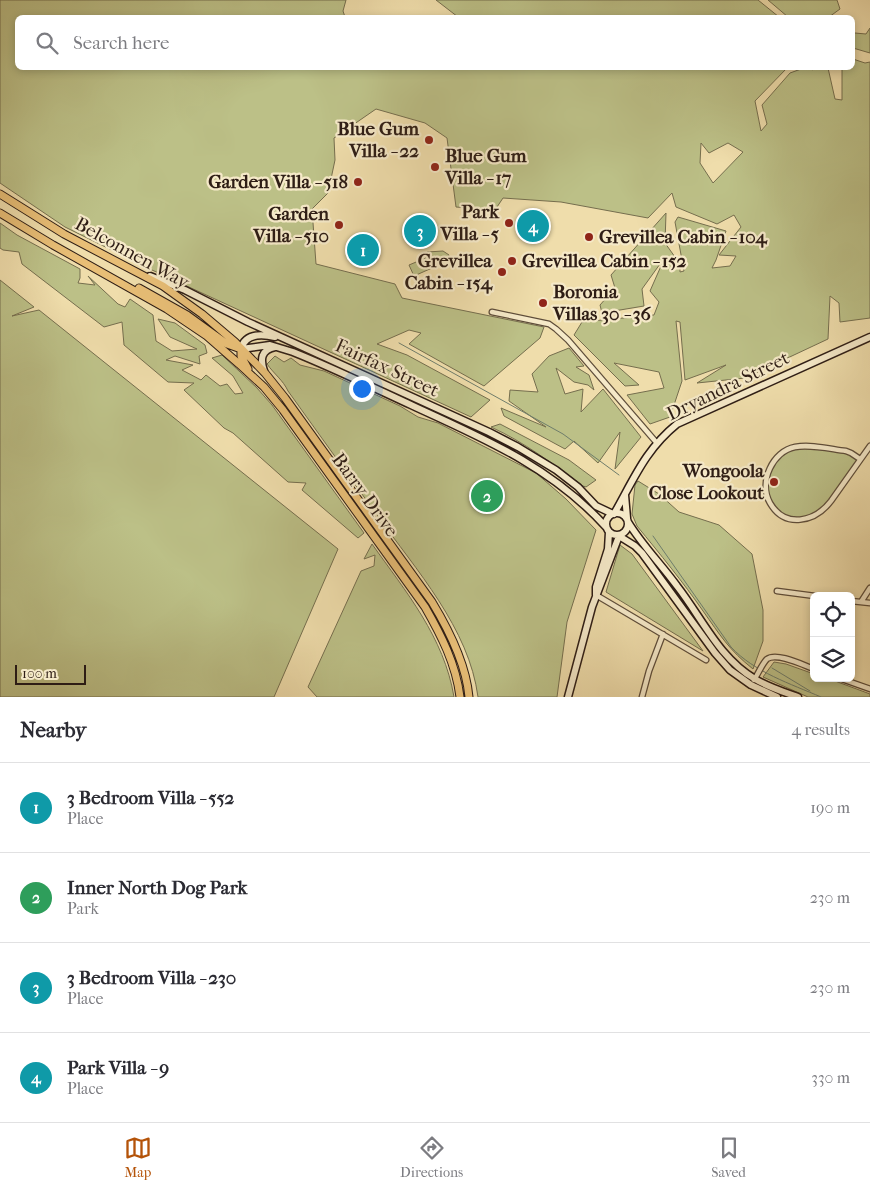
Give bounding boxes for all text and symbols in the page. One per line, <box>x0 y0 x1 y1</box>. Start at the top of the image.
search box <box>15 15 855 70</box>
icon: search <box>33 29 61 57</box>
text: Search here <box>73 32 169 54</box>
place label: Blue Gum Villa - 22 <box>337 118 419 162</box>
marker: Blue Gum Villa - 22 <box>423 134 435 146</box>
place label: Blue Gum Villa - 17 <box>444 145 527 189</box>
marker: Blue Gum Villa - 17 <box>429 161 441 173</box>
place label: Garden Villa - 518 <box>208 171 348 193</box>
marker: Garden Villa - 518 <box>352 176 364 188</box>
place label: Park Villa - 5 <box>439 201 500 245</box>
place label: Garden Villa - 510 <box>252 203 330 247</box>
pin: 4 <box>517 207 549 245</box>
pin: 3 <box>404 212 436 250</box>
street label: Belconnen Way <box>71 213 194 294</box>
marker: Park Villa - 5 <box>503 217 515 229</box>
marker: Garden Villa - 510 <box>333 219 345 231</box>
place label: Grevillea Cabin - 104 <box>599 226 767 248</box>
pin: 1 <box>347 231 379 269</box>
marker: Grevillea Cabin - 104 <box>583 231 595 243</box>
place label: Grevillea Cabin - 154 <box>405 250 493 294</box>
place label: Grevillea Cabin - 152 <box>522 250 686 272</box>
marker: Grevillea Cabin - 152 <box>506 255 518 267</box>
marker: Grevillea Cabin - 154 <box>496 266 508 278</box>
place label: Boronia Villas 30 - 36 <box>552 281 651 325</box>
marker: Boronia Villas 30 - 36 <box>537 297 549 309</box>
street label: Fairfax Street <box>332 334 442 402</box>
street label: Dryandra Street <box>663 347 793 425</box>
your location <box>349 376 375 402</box>
street label: Barry Drive <box>327 449 403 541</box>
place label: Wongoola Close Lookout <box>649 460 765 504</box>
marker: Wongoola Close Lookout <box>768 476 780 488</box>
pin: 2 <box>471 477 503 515</box>
map controls <box>810 592 855 682</box>
button: locate <box>810 592 855 637</box>
button: layers <box>810 637 855 682</box>
scale bar <box>15 662 86 685</box>
text: 100 m <box>22 665 57 682</box>
text: Nearby <box>20 718 86 742</box>
text: 4 results <box>792 720 850 739</box>
text: 3 Bedroom Villa - 552 <box>67 787 234 809</box>
text: 1 <box>33 798 39 817</box>
text: 190 m <box>810 798 850 817</box>
text: Place <box>67 809 103 828</box>
text: Inner North Dog Park <box>67 877 247 899</box>
text: 2 <box>32 888 40 907</box>
text: 230 m <box>810 888 850 907</box>
text: Park <box>67 899 99 918</box>
text: 3 Bedroom Villa - 230 <box>67 967 236 989</box>
text: 3 <box>33 978 39 997</box>
text: 230 m <box>810 978 850 997</box>
text: Place <box>67 989 103 1008</box>
text: Park Villa - 9 <box>67 1057 169 1079</box>
text: 4 <box>31 1068 41 1087</box>
text: 330 m <box>811 1068 850 1087</box>
text: Place <box>67 1079 103 1098</box>
tab: Map <box>124 1134 152 1181</box>
tab: Directions <box>400 1134 463 1181</box>
tab: Saved <box>711 1134 746 1181</box>

